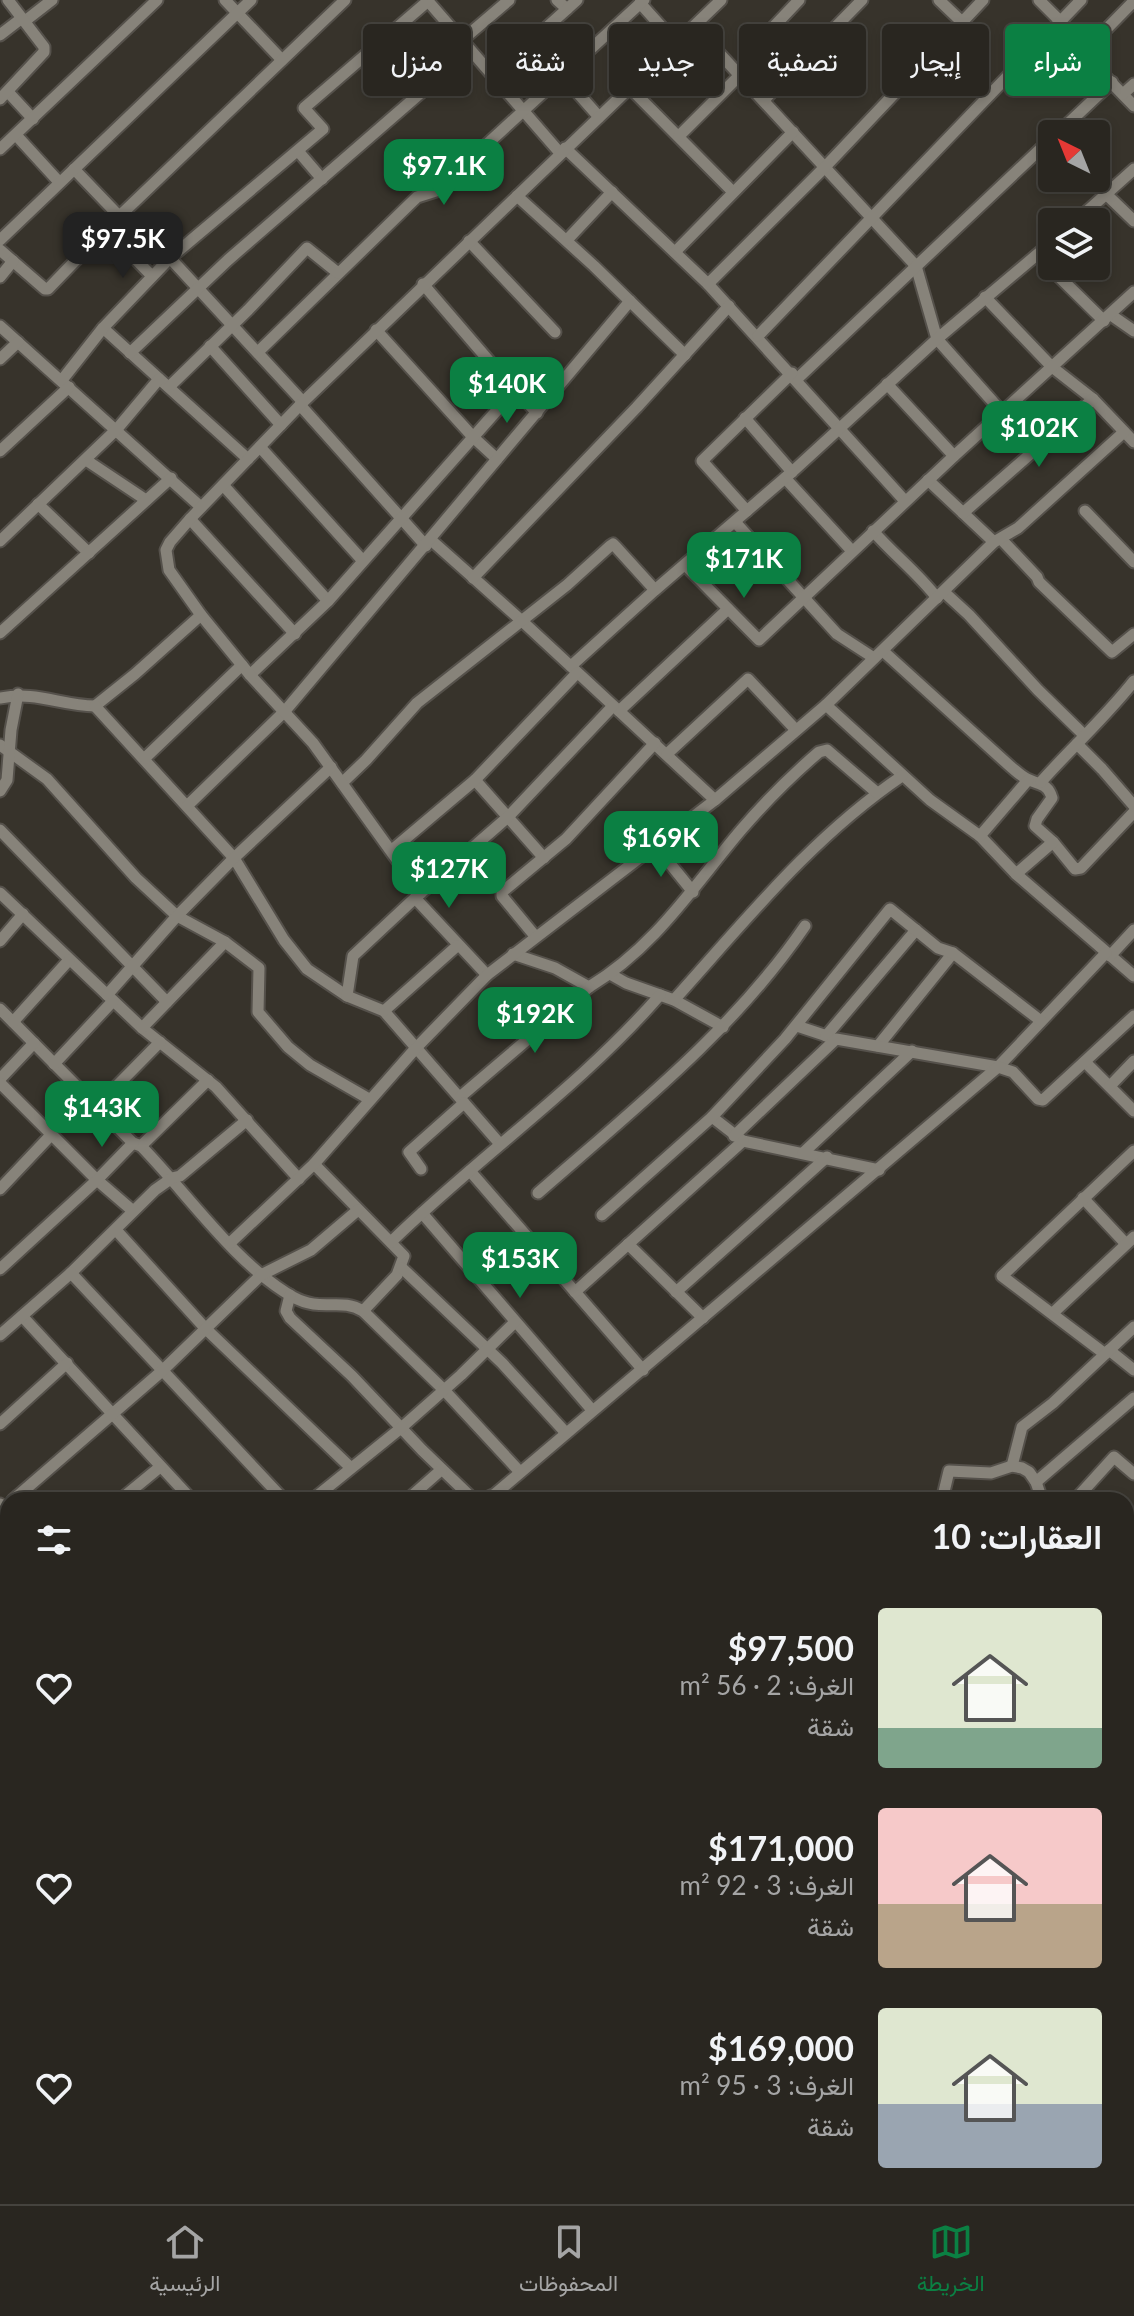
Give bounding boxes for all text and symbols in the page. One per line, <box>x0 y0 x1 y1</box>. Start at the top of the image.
chip: منزل <box>363 24 471 96</box>
chip: شقة <box>487 24 593 96</box>
chip: جديد <box>609 24 723 96</box>
chip: تصفية <box>739 24 866 96</box>
chip: إيجار <box>882 24 989 96</box>
chip: شراء <box>1005 24 1110 96</box>
north arrow <box>1038 120 1110 192</box>
map controls <box>1038 120 1110 280</box>
pin: $97.1K <box>379 139 509 207</box>
text: $97.1K <box>402 149 486 181</box>
button: layers <box>1038 208 1110 280</box>
pin: $97.5K <box>58 212 188 280</box>
text: $97.5K <box>81 222 165 254</box>
pin: $140K <box>451 357 563 425</box>
text: $140K <box>468 367 546 399</box>
pin: $102K <box>983 401 1095 469</box>
text: $102K <box>1000 411 1078 443</box>
pin: $171K <box>688 532 800 600</box>
text: $171K <box>705 542 783 574</box>
pin: $169K <box>605 811 717 879</box>
text: $169K <box>622 821 700 853</box>
pin: $127K <box>393 842 505 910</box>
text: $127K <box>410 852 488 884</box>
pin: $192K <box>479 987 591 1055</box>
text: $192K <box>496 997 574 1029</box>
pin: $143K <box>46 1081 158 1149</box>
text: $143K <box>63 1091 141 1123</box>
pin: $153K <box>464 1232 576 1300</box>
text: $153K <box>481 1242 559 1274</box>
text: العقارات: 10 <box>932 1515 1102 1556</box>
icon: filters <box>32 1518 76 1562</box>
text: $97,500 <box>728 1627 854 1668</box>
icon: home <box>942 1640 1038 1736</box>
icon: heart <box>32 1666 76 1710</box>
text: الغرف: 2 · 56 m² <box>680 1669 854 1701</box>
text: شقة <box>807 1710 854 1742</box>
text: $171,000 <box>708 1827 854 1868</box>
icon: home <box>942 1840 1038 1936</box>
icon: heart <box>32 1866 76 1910</box>
text: الغرف: 3 · 92 m² <box>680 1869 854 1901</box>
text: شقة <box>807 1910 854 1942</box>
text: $169,000 <box>708 2027 854 2068</box>
icon: home <box>942 2040 1038 2136</box>
icon: heart <box>32 2066 76 2110</box>
text: الغرف: 3 · 95 m² <box>680 2069 854 2101</box>
text: شقة <box>807 2110 854 2142</box>
tab: الرئيسية <box>149 2220 220 2303</box>
tab: المحفوظات <box>519 2220 618 2303</box>
tab: الخريطة <box>917 2220 985 2303</box>

